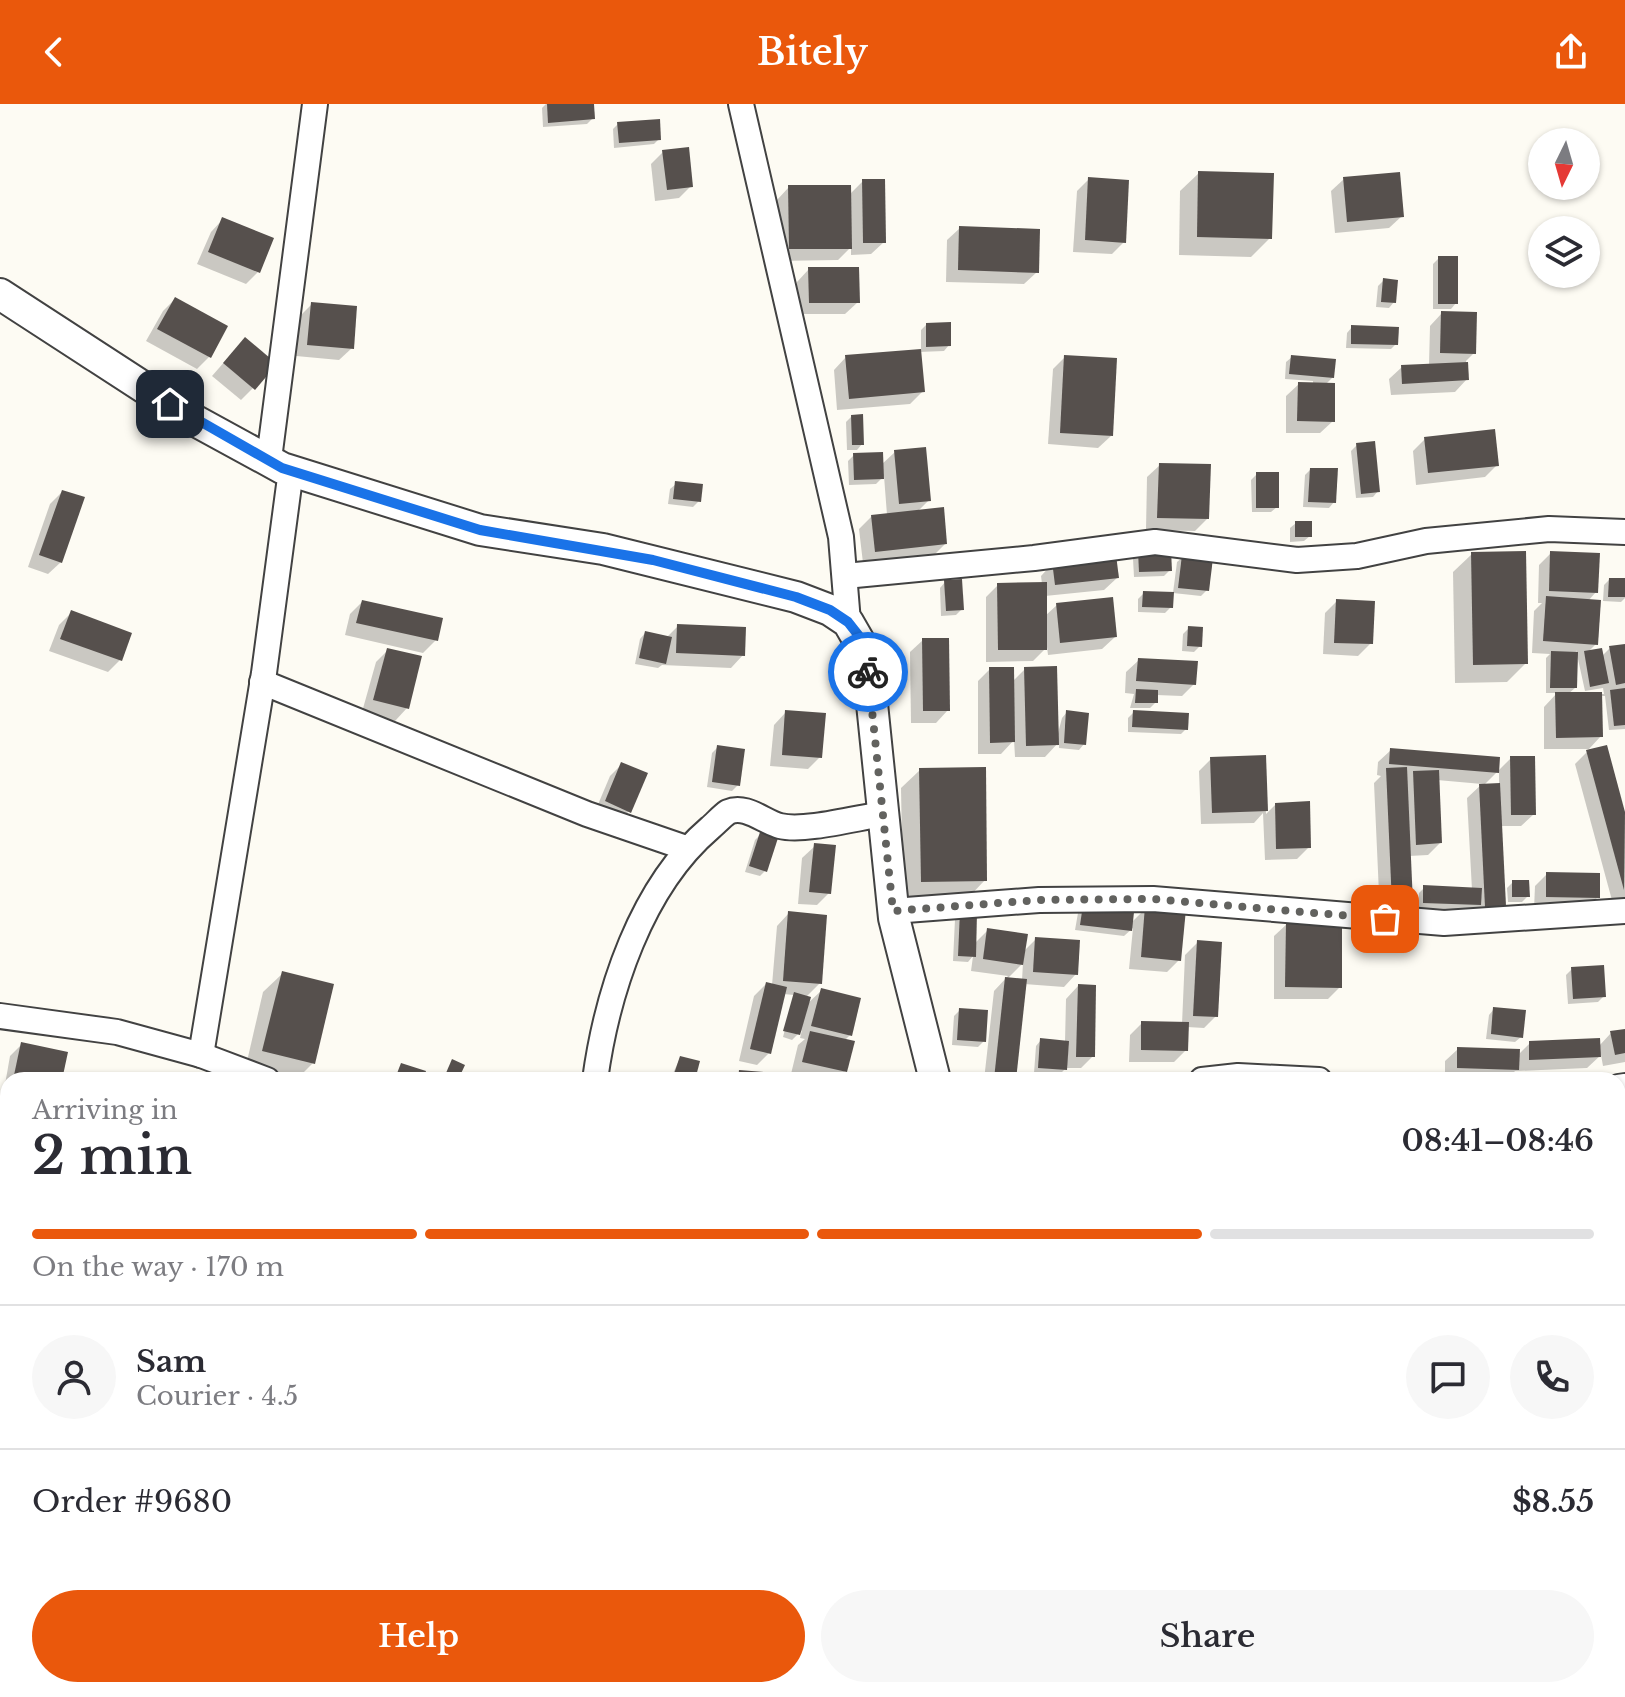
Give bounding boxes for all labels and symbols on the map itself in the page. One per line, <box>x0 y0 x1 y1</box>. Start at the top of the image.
north arrow <box>1528 128 1600 200</box>
pin <box>136 370 204 438</box>
courier <box>828 632 908 712</box>
pin <box>1351 885 1419 953</box>

